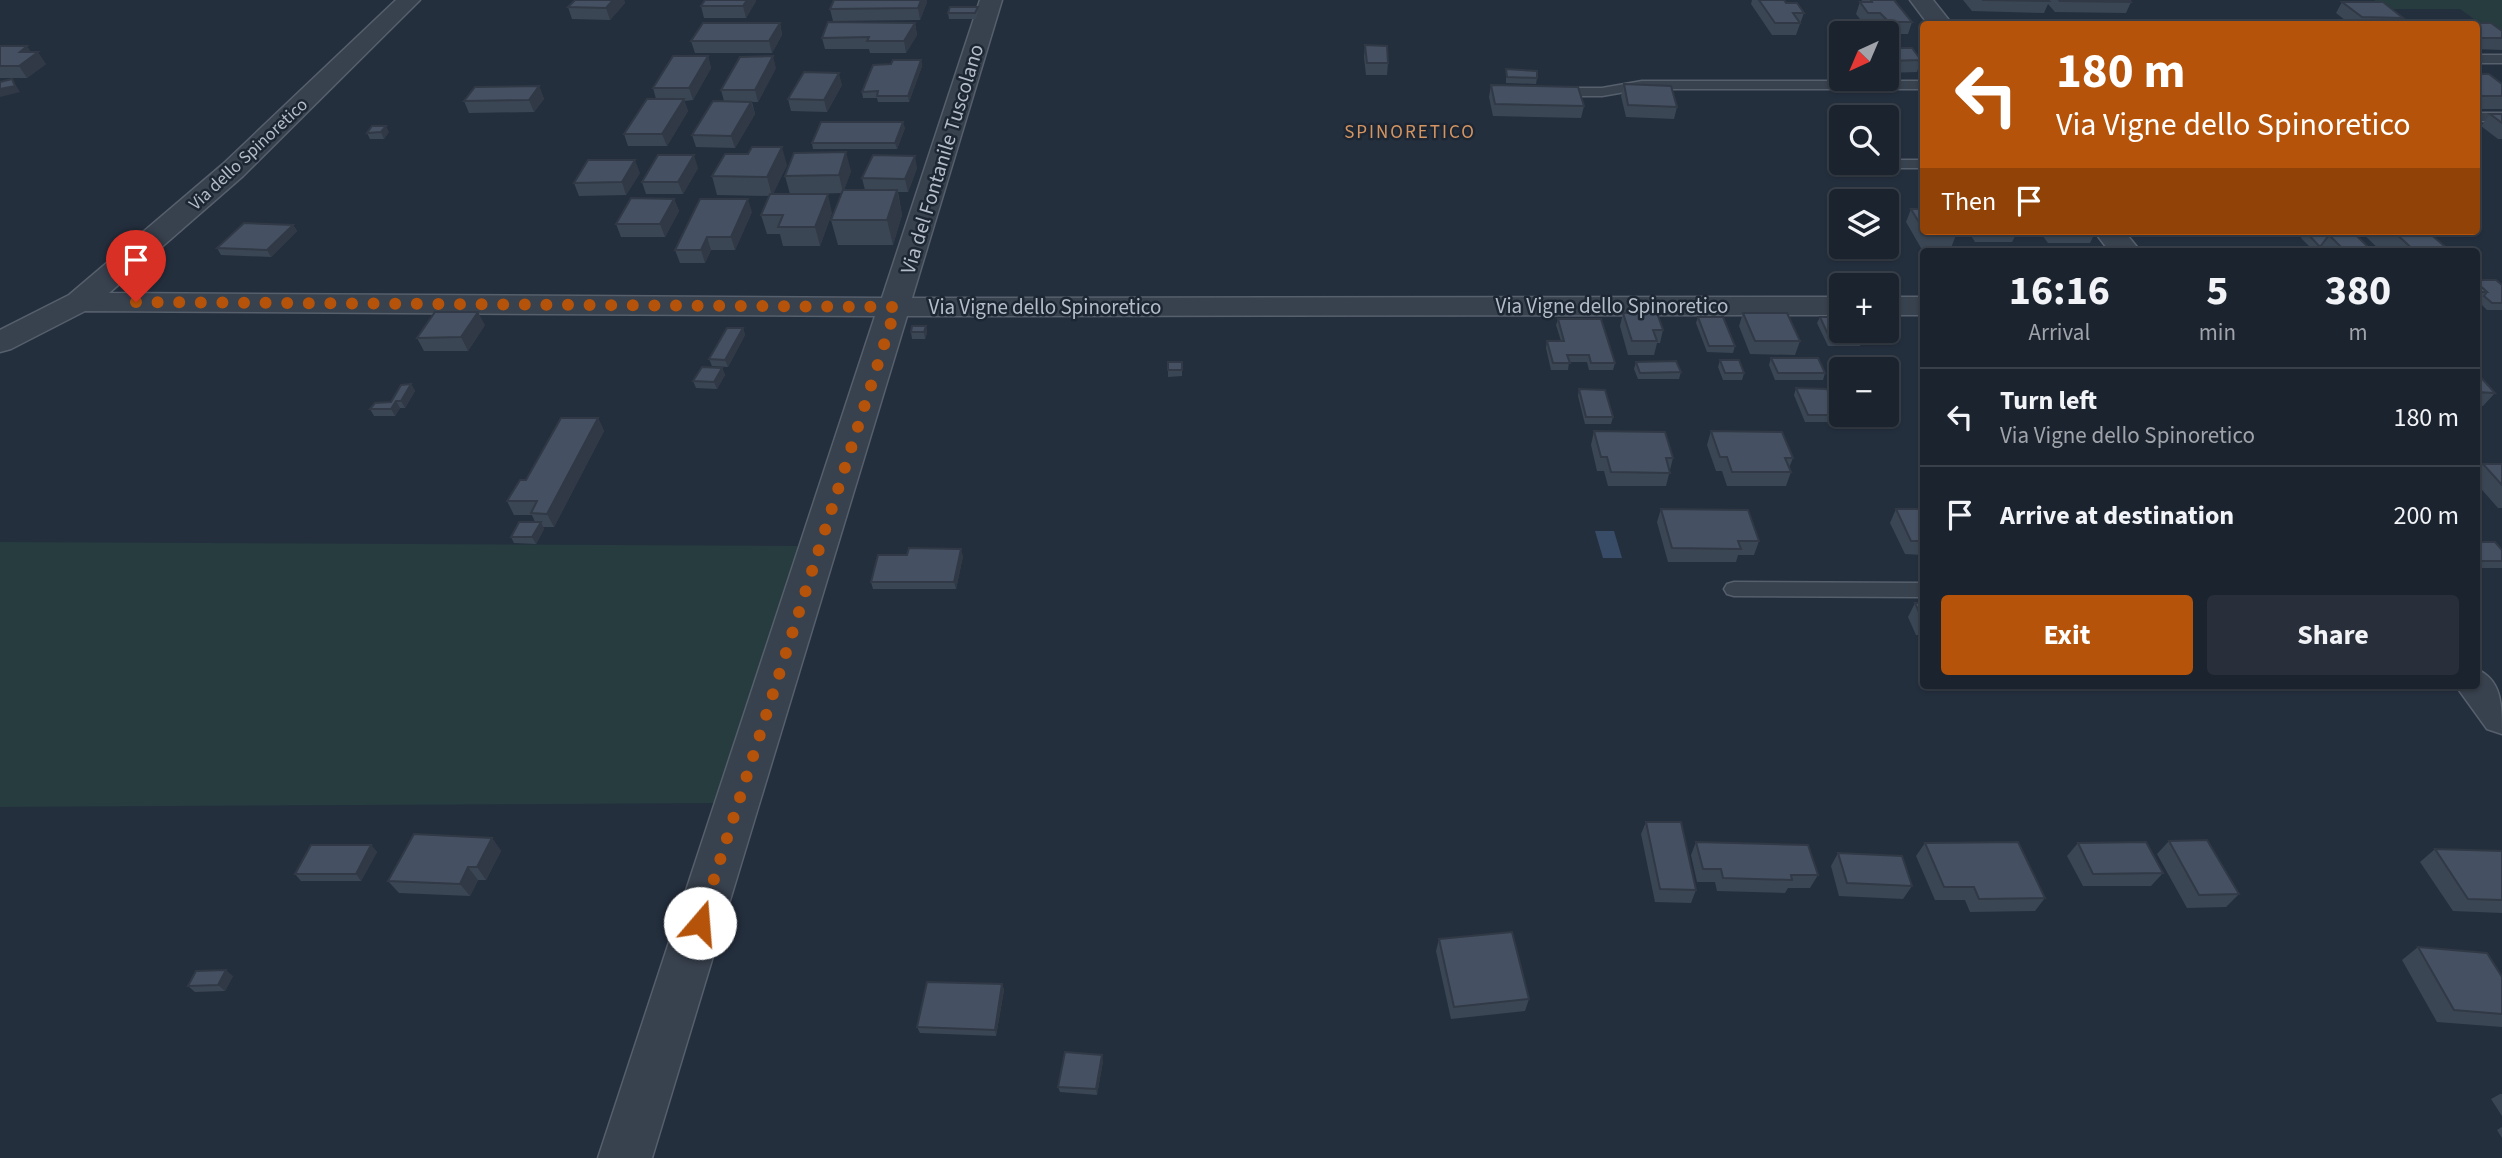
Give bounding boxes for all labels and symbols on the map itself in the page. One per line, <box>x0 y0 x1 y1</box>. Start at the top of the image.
north arrow <box>1829 21 1899 91</box>
street label: Via del Fontanile Tuscolano <box>893 40 991 278</box>
street label: Via dello Spinoretico <box>183 93 313 216</box>
district label: SPINORETICO <box>1344 119 1476 146</box>
pin <box>106 230 166 302</box>
street label: Via Vigne dello Spinoretico <box>1496 291 1728 321</box>
street label: Via Vigne dello Spinoretico <box>929 292 1161 322</box>
position arrow <box>663 886 737 960</box>

